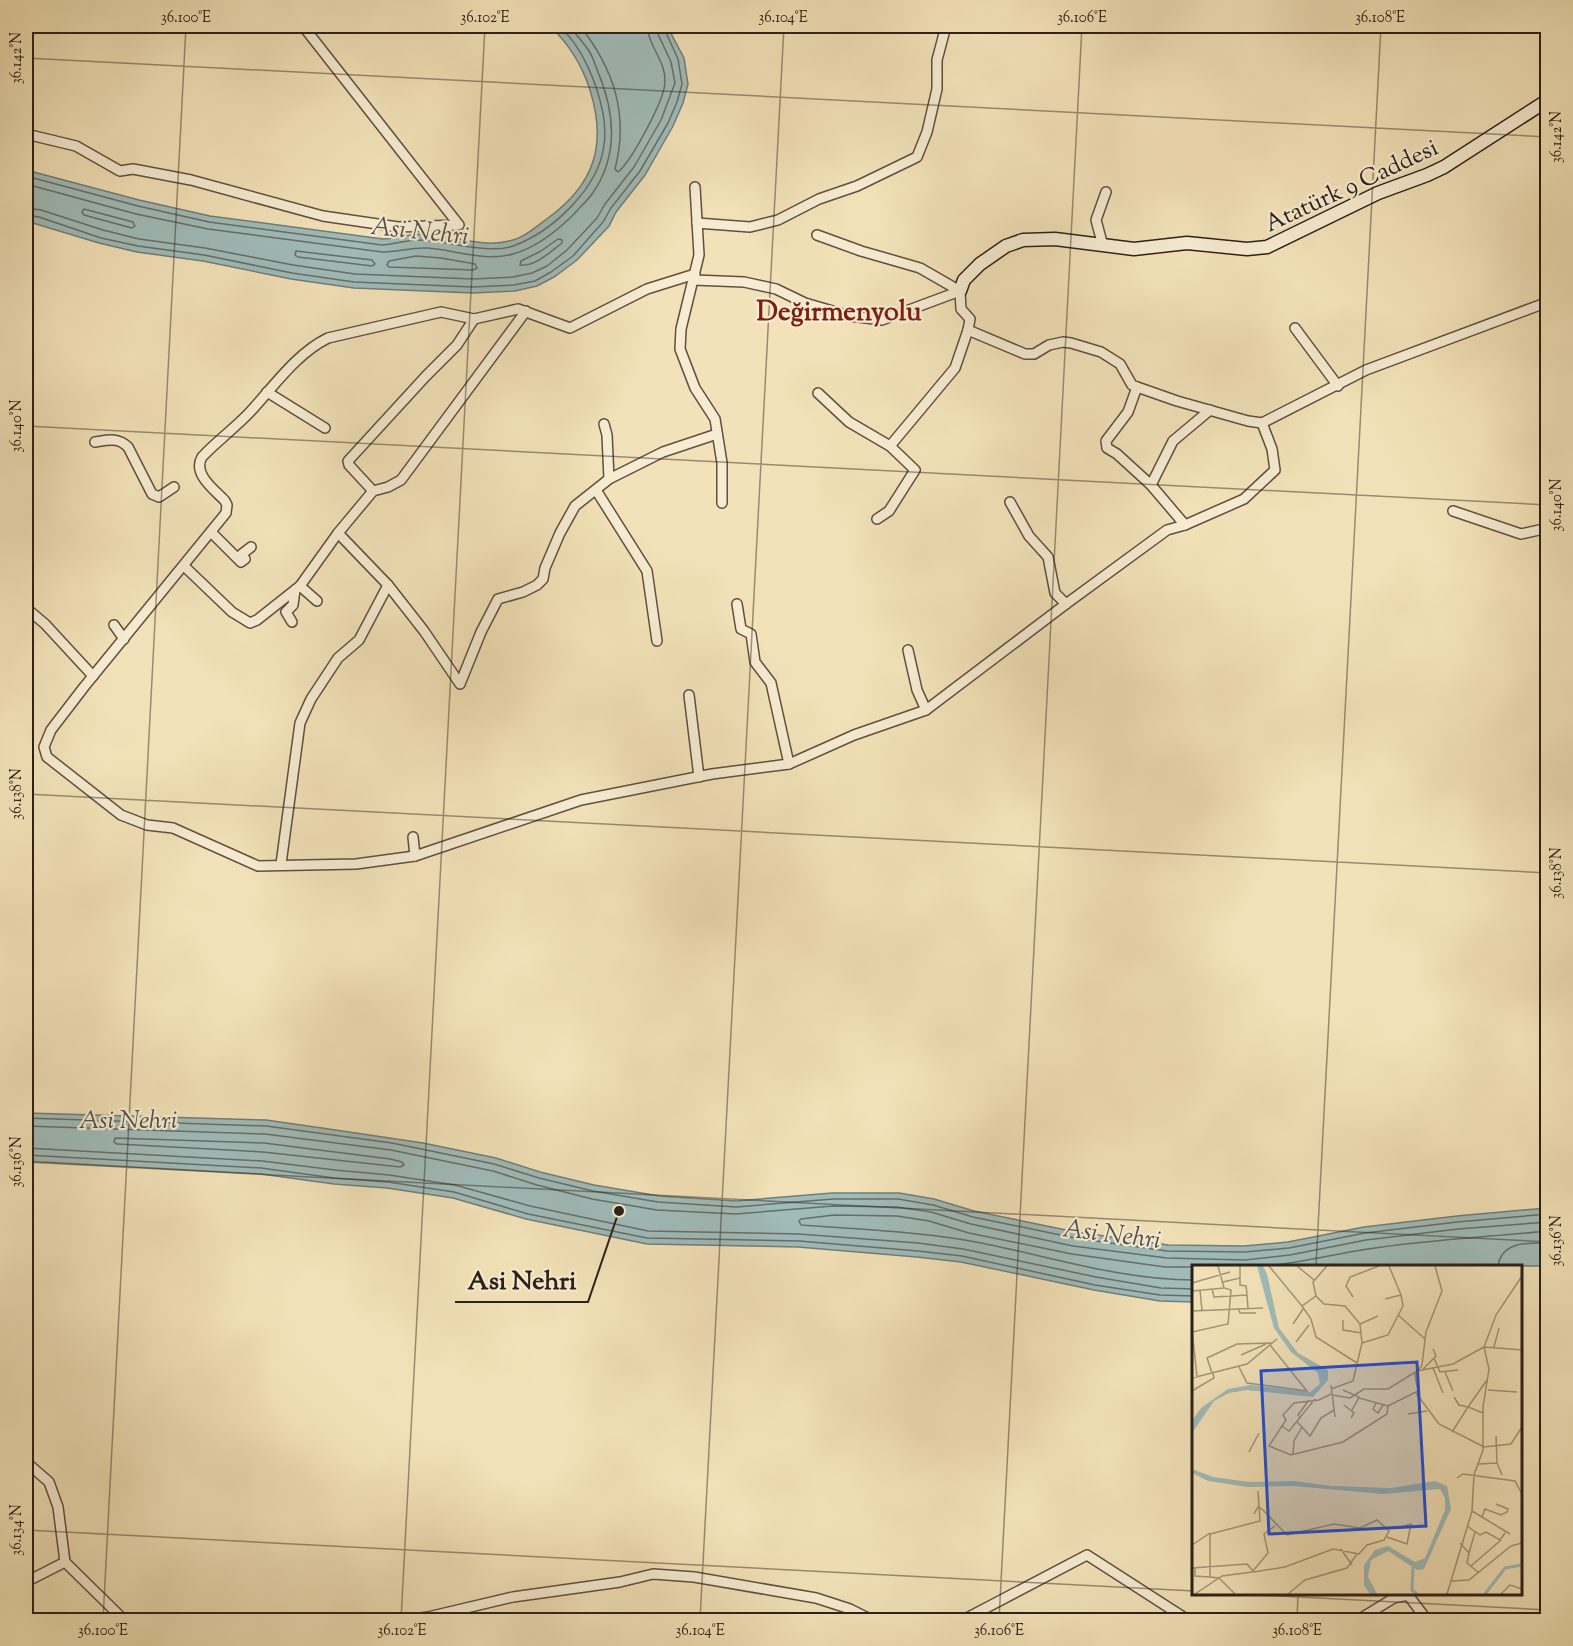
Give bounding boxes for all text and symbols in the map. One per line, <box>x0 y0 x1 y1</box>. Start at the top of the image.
text: 36.100°E <box>161 8 211 29</box>
text: 36.102°E <box>460 8 510 29</box>
text: 36.104°E <box>758 8 808 29</box>
text: 36.106°E <box>1057 8 1107 29</box>
text: 36.108°E <box>1355 8 1405 29</box>
text: 36.142°N <box>7 32 28 84</box>
text: 36.142°N <box>1547 111 1568 163</box>
street label: Atatürk 9 Caddesi <box>1259 132 1444 242</box>
water label: Asi Nehri <box>369 209 471 256</box>
district label: Değirmenyolu <box>757 294 922 333</box>
text: 36.140°N <box>7 400 28 452</box>
text: 36.140°N <box>1547 479 1568 531</box>
text: 36.138°N <box>7 768 28 820</box>
text: 36.138°N <box>1547 847 1568 899</box>
water label: Asi Nehri <box>79 1103 177 1140</box>
text: 36.136°N <box>7 1136 28 1188</box>
water label: Asi Nehri <box>1061 1211 1163 1260</box>
text: 36.136°N <box>1547 1215 1568 1267</box>
callout: Asi Nehri <box>455 1258 588 1302</box>
text: Asi Nehri <box>468 1264 577 1301</box>
inset map <box>1192 1265 1522 1595</box>
text: 36.134°N <box>7 1504 28 1556</box>
text: 36.100°E <box>78 1621 128 1642</box>
text: 36.102°E <box>377 1621 427 1642</box>
text: 36.104°E <box>675 1621 725 1642</box>
text: 36.106°E <box>974 1621 1024 1642</box>
text: 36.108°E <box>1272 1621 1322 1642</box>

